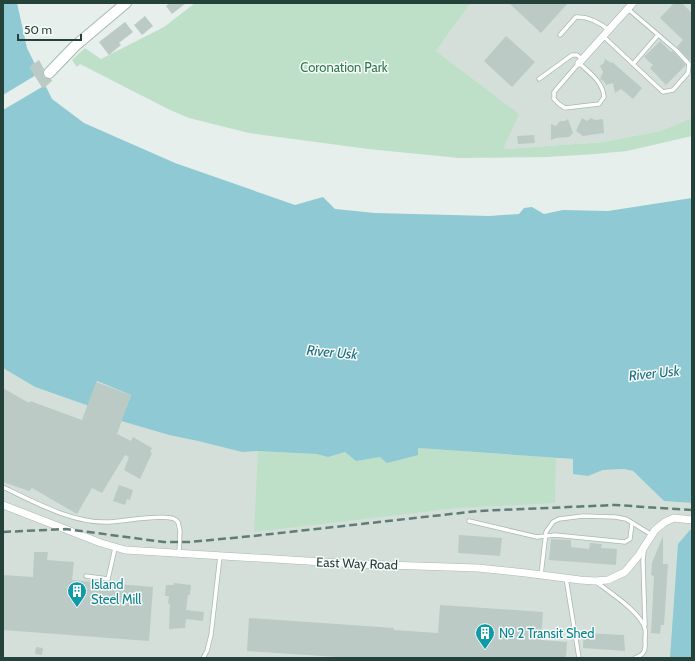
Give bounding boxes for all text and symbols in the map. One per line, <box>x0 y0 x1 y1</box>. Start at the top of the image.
scale bar <box>18 16 81 42</box>
text: 50 m <box>24 22 52 37</box>
park label: Coronation Park <box>300 59 388 75</box>
water label: River Usk <box>306 341 359 363</box>
water label: River Usk <box>628 361 681 385</box>
street label: East Way Road <box>316 554 398 572</box>
place label: Island Steel Mill <box>91 576 141 607</box>
building icon: Island Steel Mill <box>66 580 88 608</box>
building icon: № 2 Transit Shed <box>474 622 496 650</box>
place label: № 2 Transit Shed <box>499 625 594 641</box>

